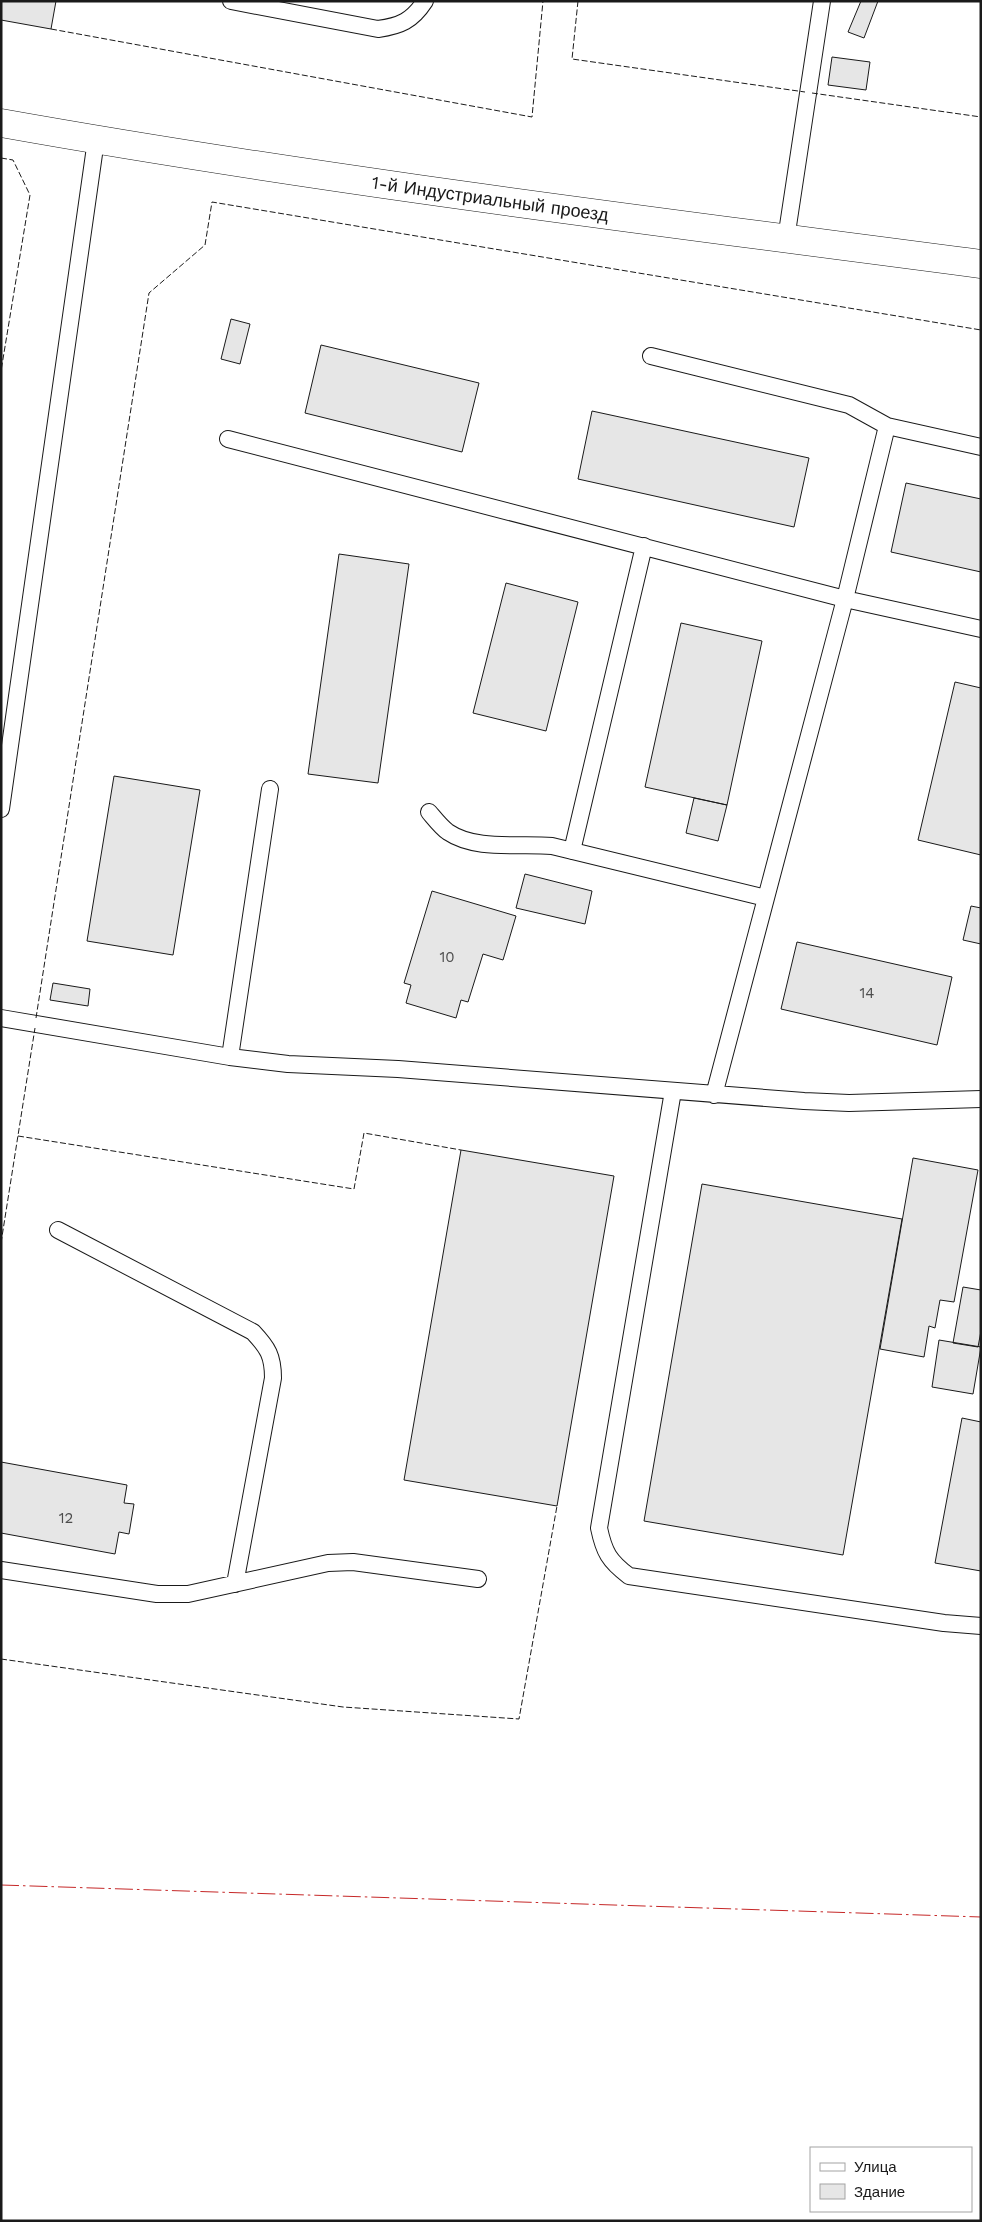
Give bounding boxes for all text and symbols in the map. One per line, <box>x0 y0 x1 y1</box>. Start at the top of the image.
street label: 1-й Индустриальный проезд <box>370 171 610 225</box>
house number: 10 <box>439 948 455 966</box>
house number: 14 <box>859 984 875 1002</box>
house number: 12 <box>59 1509 73 1527</box>
legend <box>810 2147 972 2212</box>
text: Улица <box>854 2158 897 2176</box>
text: Здание <box>854 2183 905 2201</box>

